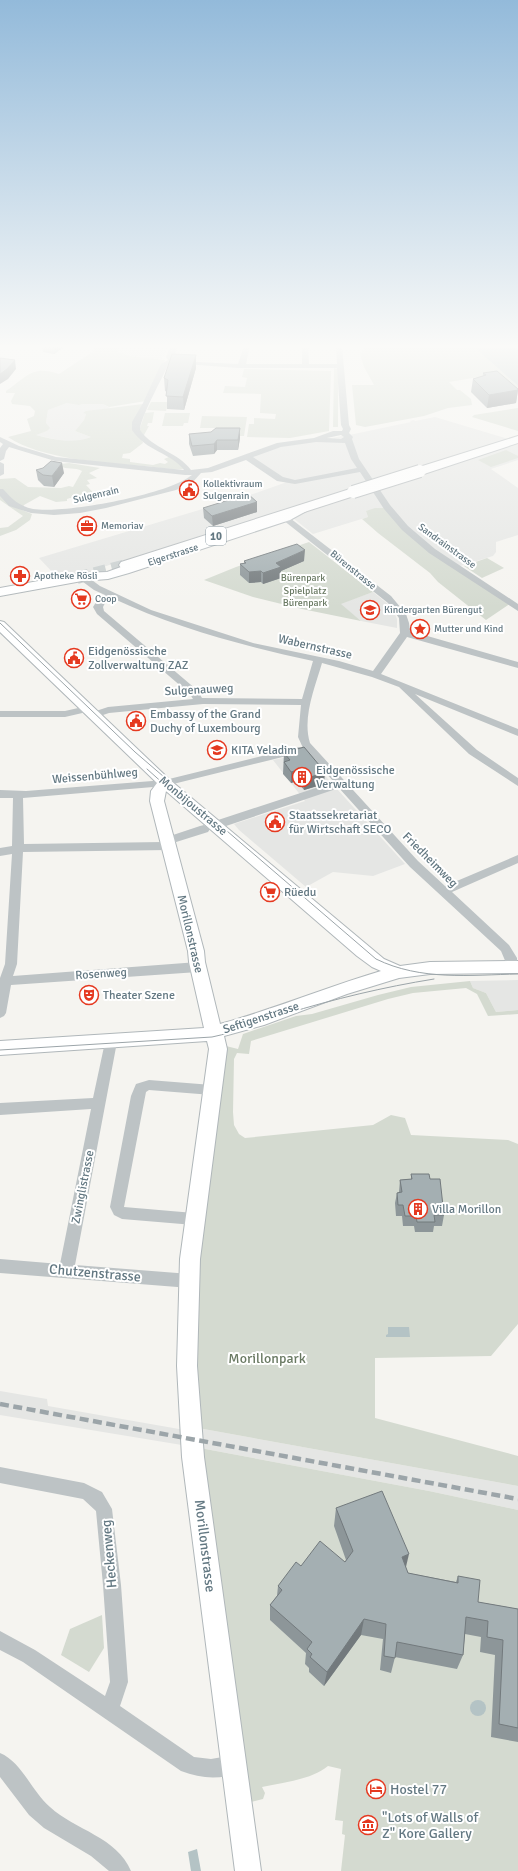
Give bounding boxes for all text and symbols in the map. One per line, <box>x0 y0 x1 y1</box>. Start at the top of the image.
place label: Kollektivraum Sulgenrain <box>203 478 263 502</box>
public building icon: Kollektivraum Sulgenrain <box>178 479 200 501</box>
street label: Sulgenrain <box>72 484 120 506</box>
office icon: Memoriav <box>76 515 98 537</box>
place label: Memoriav <box>101 520 144 532</box>
street label: Sandrainstrasse <box>416 521 478 571</box>
road number: 10 <box>206 527 226 545</box>
street label: Eigerstrasse <box>146 541 200 569</box>
street label: Bürenstrasse <box>328 548 378 592</box>
pharmacy icon: Apotheke Rösli <box>9 565 31 587</box>
place label: Apotheke Rösli <box>34 570 98 582</box>
park label: Bürenpark <box>281 572 325 584</box>
park label: Spielplatz Bürenpark <box>283 585 327 609</box>
supermarket icon: Coop <box>70 588 92 610</box>
place label: Coop <box>95 593 117 605</box>
school or university icon: Kindergarten Bürengut <box>359 599 381 621</box>
place label: Kindergarten Bürengut <box>384 604 483 616</box>
place icon: Mutter und Kind <box>409 618 431 640</box>
place label: Mutter und Kind <box>434 623 503 635</box>
street label: Wabernstrasse <box>277 631 353 663</box>
place label: Eidgenössische Zollverwaltung ZAZ <box>88 644 189 673</box>
public building icon: Eidgenössische Zollverwaltung ZAZ <box>63 647 85 669</box>
street label: Sulgenauweg <box>164 681 234 699</box>
place label: Embassy of the Grand Duchy of Luxembourg <box>150 707 261 736</box>
public building icon: Embassy of the Grand Duchy of Luxembourg <box>125 710 147 732</box>
school or university icon: KITA Yeladim <box>206 739 228 761</box>
place label: KITA Yeladim <box>231 743 297 758</box>
place label: Eidgenössische Verwaltung <box>316 763 395 792</box>
street label: Weissenbühlweg <box>52 765 138 787</box>
building icon: Eidgenössische Verwaltung <box>291 766 313 788</box>
street label: Monbijoustrasse <box>156 773 230 839</box>
place label: Staatssekretariat für Wirtschaft SECO <box>289 808 391 837</box>
public building icon: Staatssekretariat für Wirtschaft SECO <box>264 811 286 833</box>
street label: Friedheimweg <box>399 829 461 891</box>
supermarket icon: Rüedu <box>259 881 281 903</box>
place label: Rüedu <box>284 885 316 900</box>
street label: Morillonstrasse <box>174 893 206 975</box>
street label: Rosenweg <box>75 965 127 983</box>
theatre icon: Theater Szene <box>78 984 100 1006</box>
place label: Theater Szene <box>103 988 175 1003</box>
street label: Seftigenstrasse <box>221 999 301 1037</box>
street label: Zwinglistrasse <box>69 1149 97 1225</box>
building icon: Villa Morillon <box>407 1198 429 1220</box>
place label: Villa Morillon <box>432 1202 501 1217</box>
street label: Chutzenstrasse <box>48 1261 142 1285</box>
park label: Morillonpark <box>228 1350 306 1367</box>
street label: Morillonstrasse <box>191 1499 219 1593</box>
street label: Heckenweg <box>98 1519 120 1589</box>
hotel icon: Hostel 77 <box>365 1778 387 1800</box>
place label: Hostel 77 <box>390 1781 447 1798</box>
place label: "Lots of Walls of Z" Kore Gallery <box>382 1809 479 1842</box>
museum icon: "Lots of Walls of Z" Kore Gallery <box>357 1814 379 1836</box>

